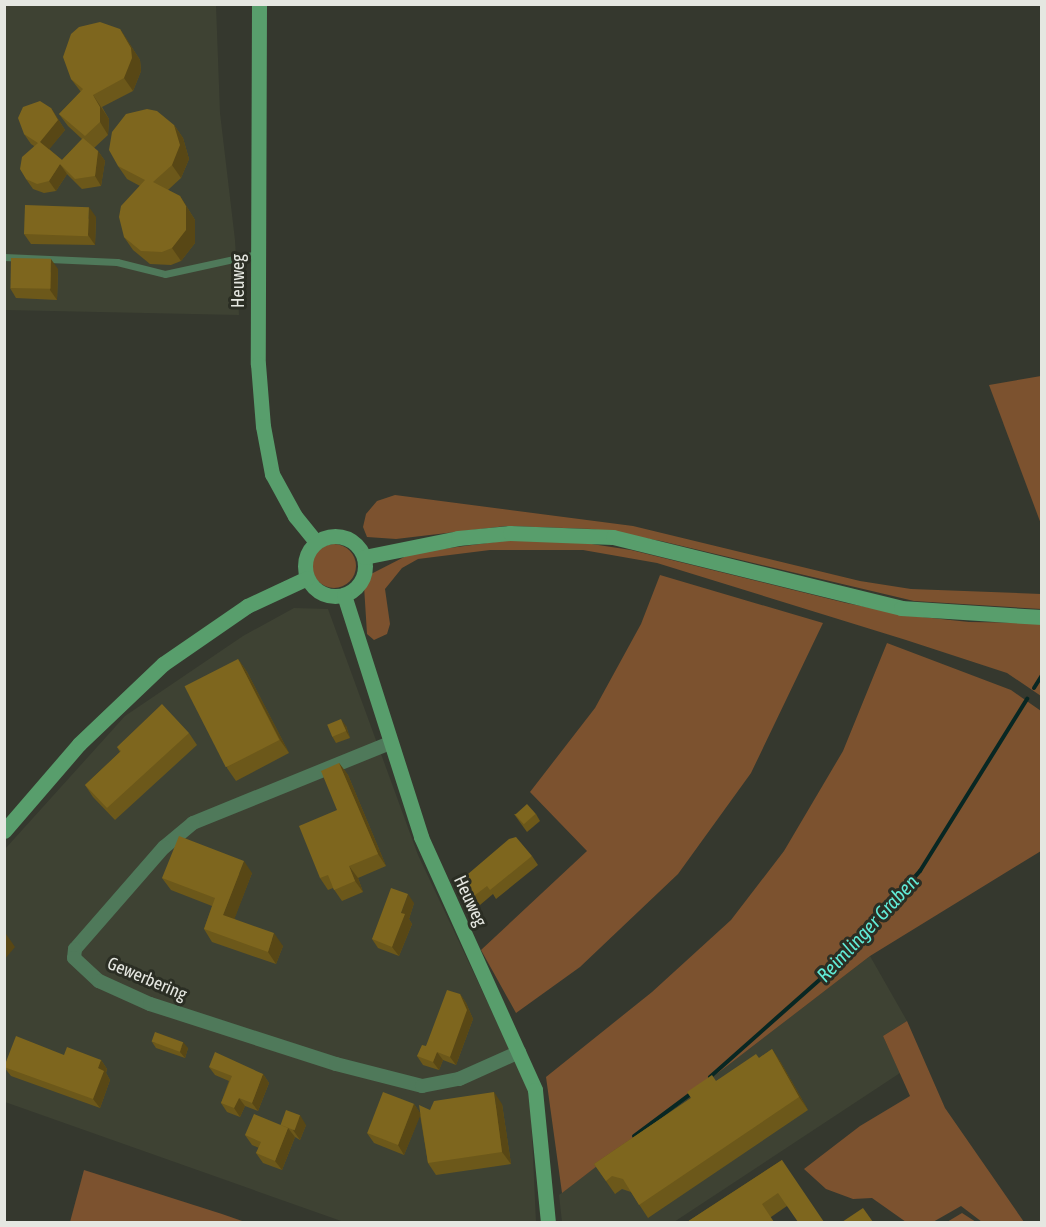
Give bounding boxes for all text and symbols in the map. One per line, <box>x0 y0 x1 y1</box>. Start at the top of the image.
street label: Heuweg <box>227 254 249 308</box>
water label: Reimlinger Graben <box>811 869 923 987</box>
street label: Heuweg <box>449 872 491 930</box>
street label: Gewerbering <box>104 953 190 1005</box>

